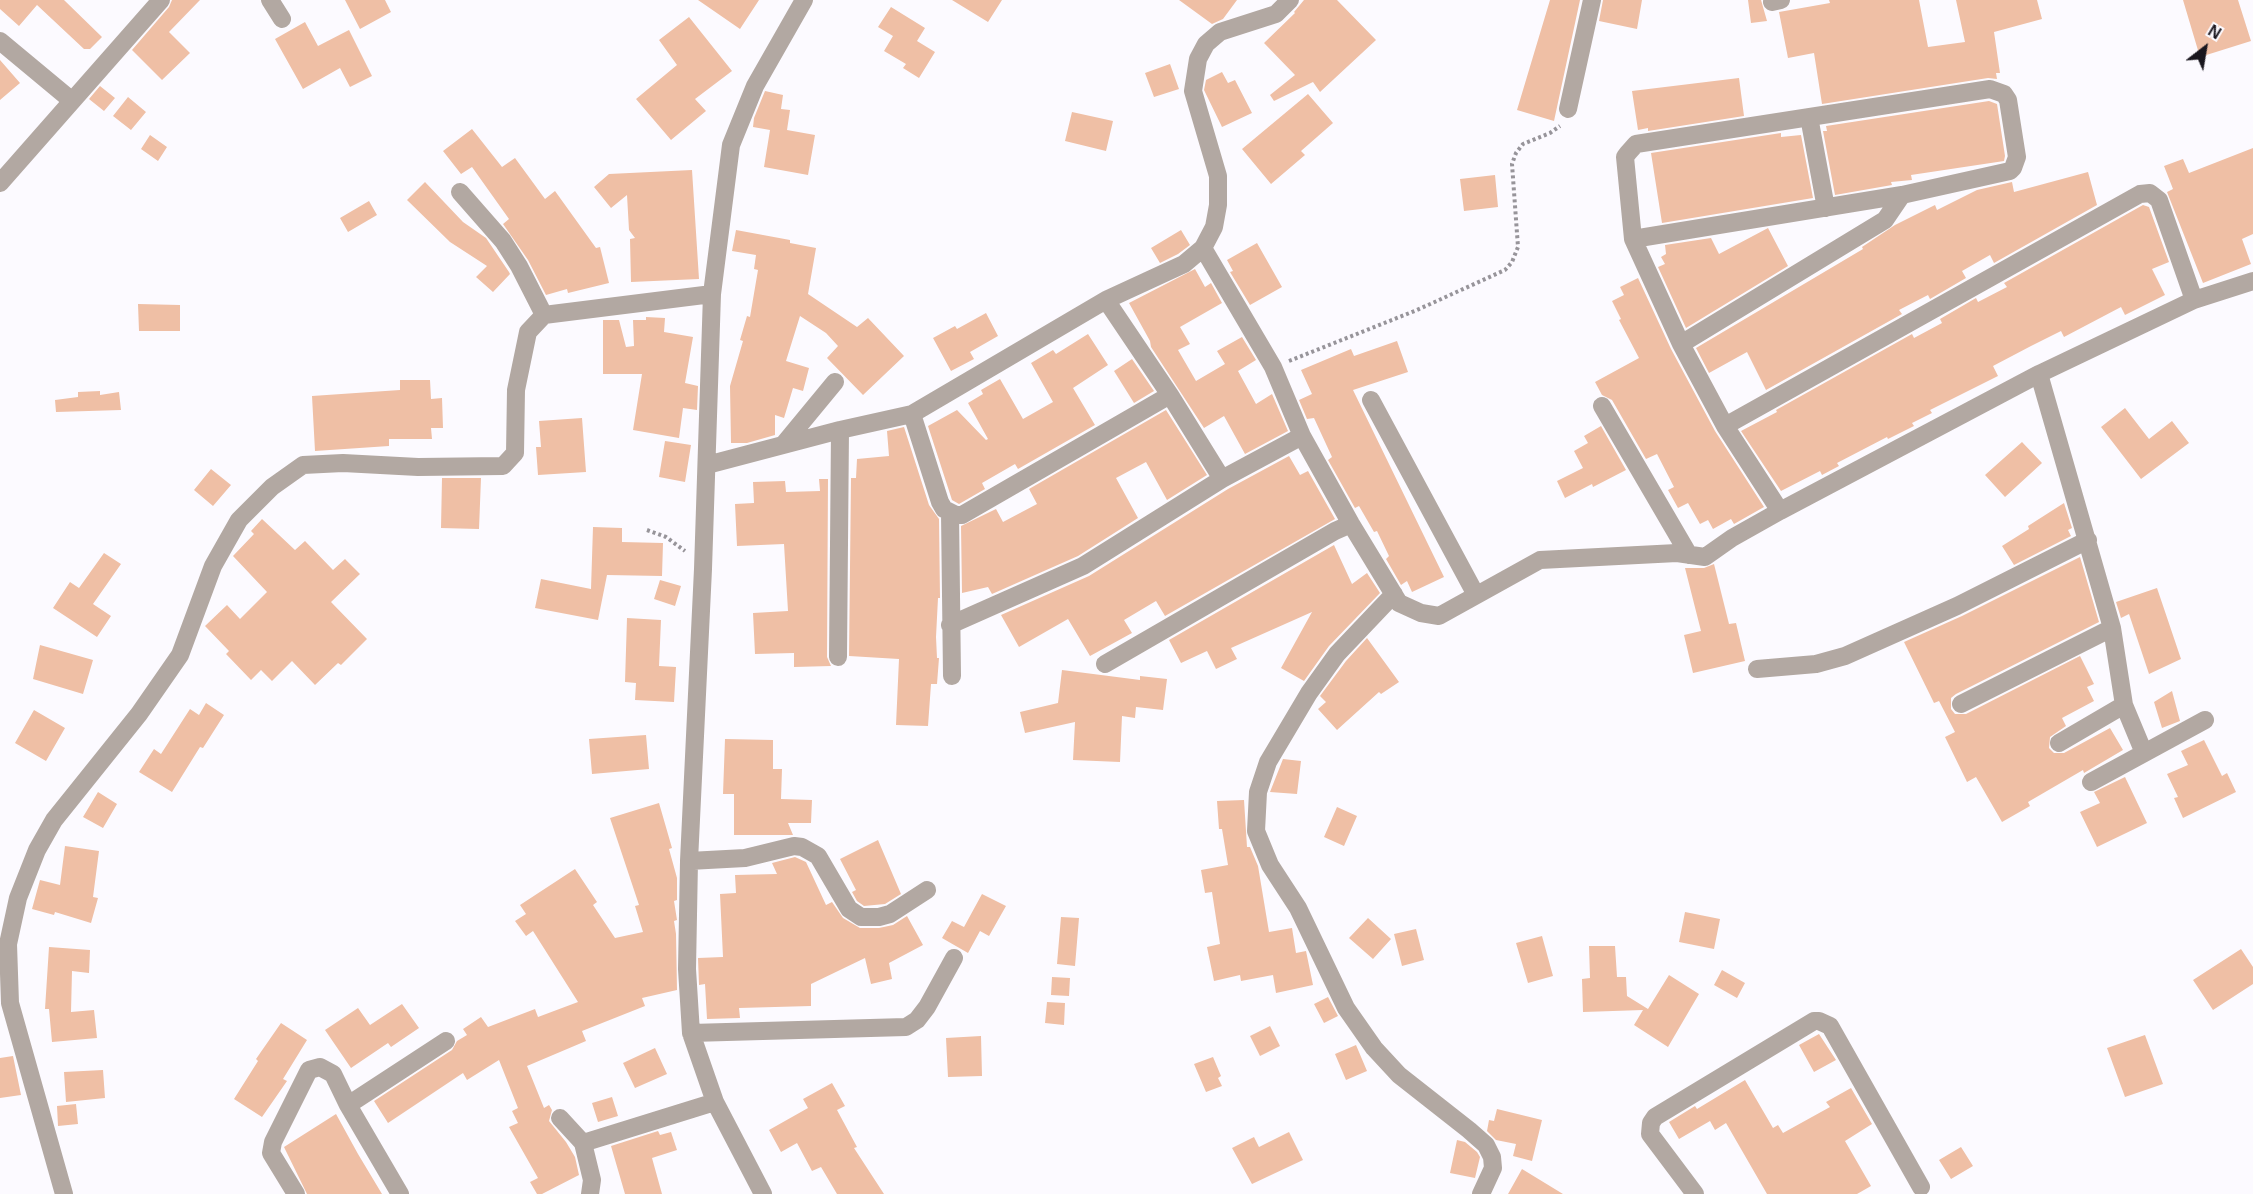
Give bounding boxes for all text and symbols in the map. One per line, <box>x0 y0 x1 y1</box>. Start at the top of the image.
north arrow <box>2175 18 2235 78</box>
text: N <box>2205 22 2224 42</box>

